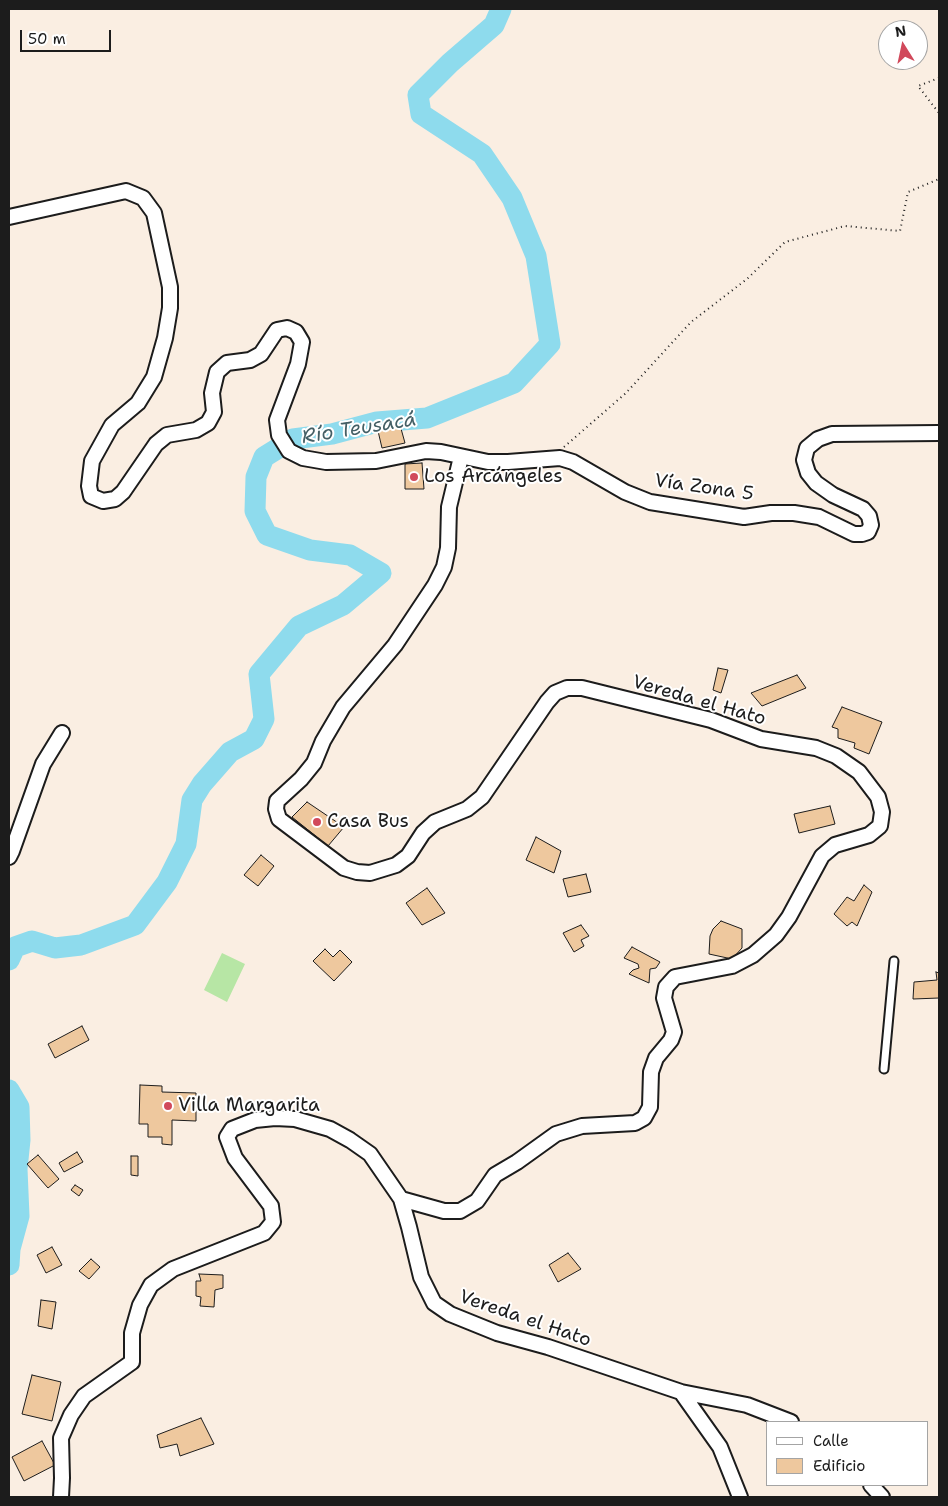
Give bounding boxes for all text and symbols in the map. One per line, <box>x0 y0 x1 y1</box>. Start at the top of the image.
scale bar <box>22 20 114 52</box>
north arrow <box>878 20 928 70</box>
text: N <box>894 21 908 41</box>
text: 50 m <box>28 29 66 49</box>
water label: Río Teusacá <box>300 408 418 450</box>
place label: Los Arcángeles <box>424 466 563 488</box>
street label: Vía Zona 5 <box>653 470 755 506</box>
marker: Los Arcángeles <box>408 471 420 483</box>
street label: Vereda el Hato <box>630 671 768 731</box>
place label: Casa Bus <box>327 811 409 833</box>
marker: Casa Bus <box>311 816 323 828</box>
place label: Villa Margarita <box>178 1095 320 1117</box>
marker: Villa Margarita <box>162 1100 174 1112</box>
street label: Vereda el Hato <box>456 1286 594 1352</box>
legend <box>766 1421 928 1486</box>
text: Calle <box>813 1431 849 1451</box>
text: Edificio <box>813 1456 865 1476</box>

